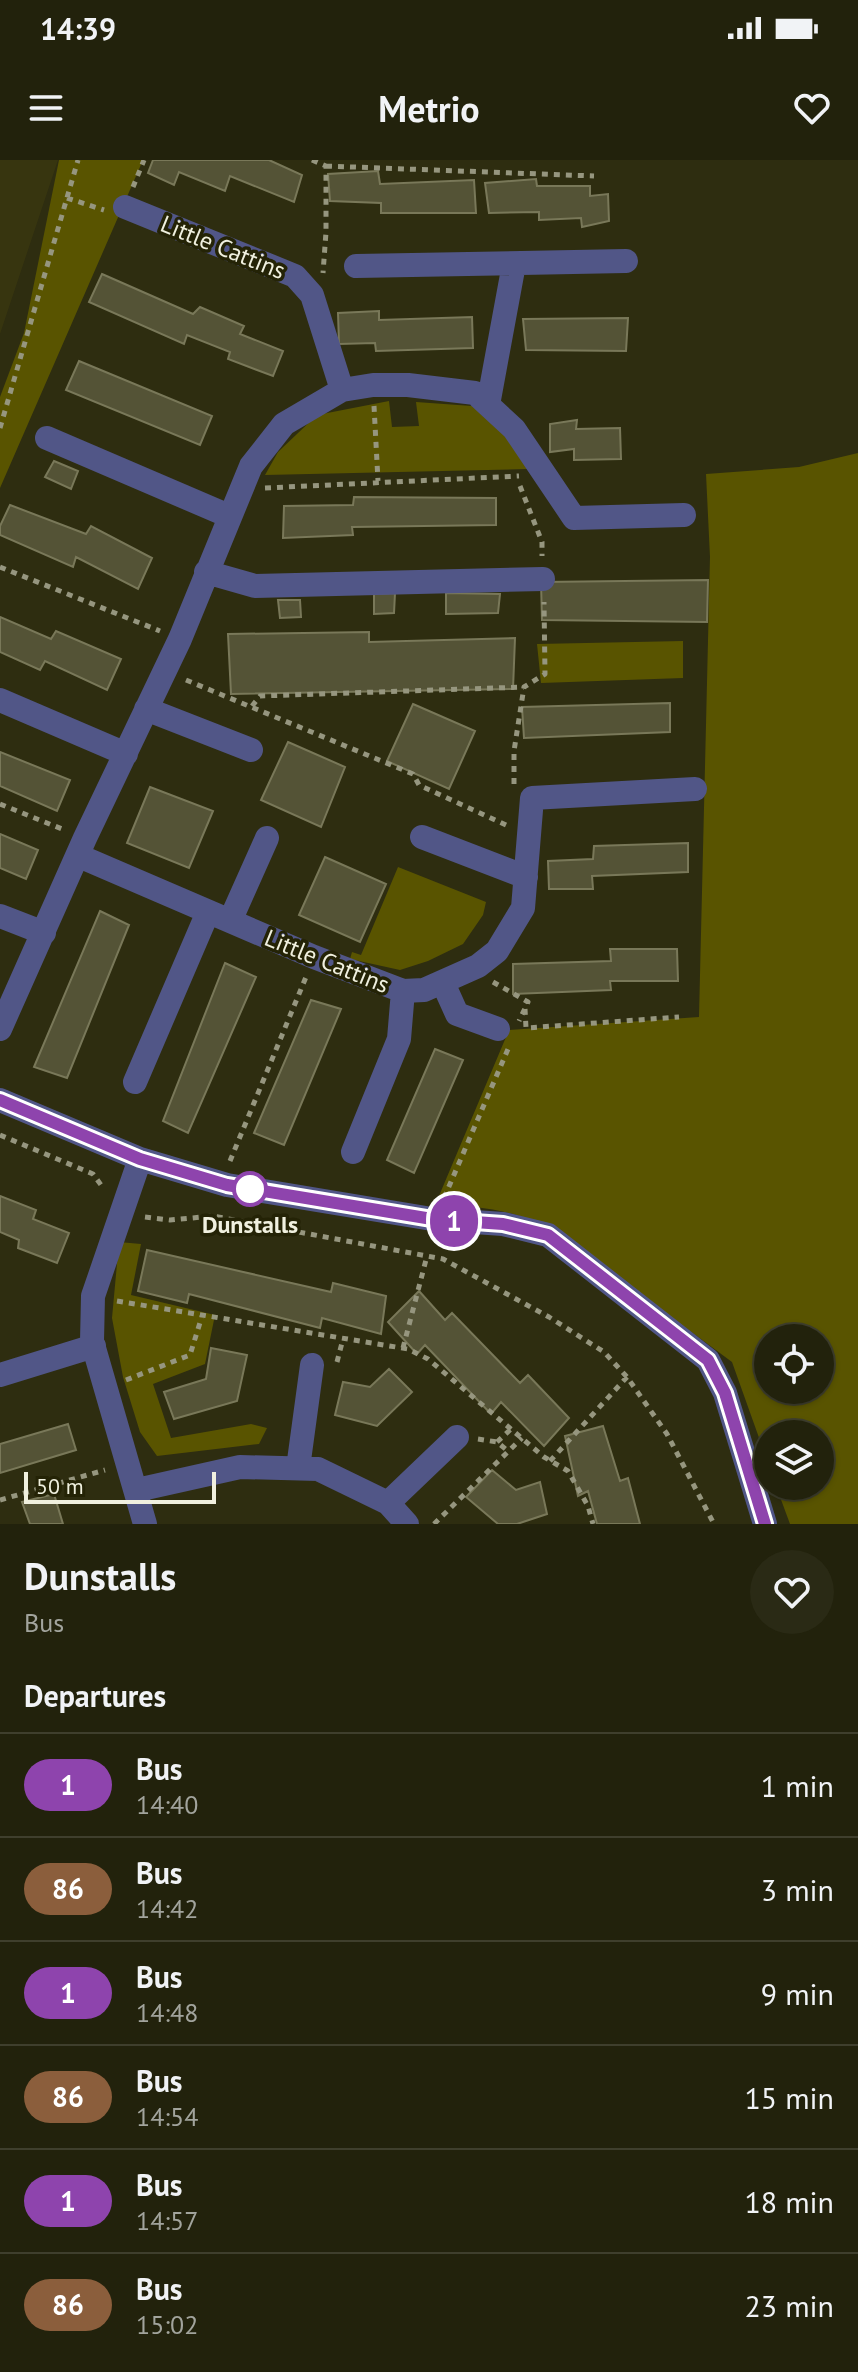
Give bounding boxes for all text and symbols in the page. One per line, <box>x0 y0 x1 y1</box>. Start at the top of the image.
text: 14:39 <box>40 9 116 48</box>
text: Metrio <box>378 85 480 132</box>
icon: menu <box>24 86 68 130</box>
icon: heart <box>790 86 834 130</box>
street label: Little Cattins <box>156 208 290 286</box>
street label: Little Cattins <box>260 922 394 1000</box>
marker: Dunstalls <box>233 1172 267 1206</box>
line badge: 1 <box>428 1195 480 1247</box>
text: 1 <box>446 1202 462 1239</box>
place label: Dunstalls <box>202 1209 298 1240</box>
map controls <box>754 1324 834 1500</box>
button: locate <box>754 1324 834 1404</box>
button: layers <box>754 1420 834 1500</box>
scale bar <box>24 1468 216 1504</box>
text: 50 m <box>36 1472 84 1500</box>
button: heart <box>750 1550 834 1634</box>
text: Dunstalls <box>24 1551 176 1600</box>
text: Bus <box>24 1606 64 1639</box>
text: Departures <box>24 1676 166 1715</box>
text: Bus <box>136 1749 183 1788</box>
text: 1 <box>60 1766 76 1803</box>
text: 1 min <box>761 1766 834 1805</box>
text: 14:40 <box>136 1788 198 1821</box>
text: Bus <box>136 1853 183 1892</box>
text: 86 <box>52 1870 84 1907</box>
text: 3 min <box>761 1870 834 1909</box>
text: 14:42 <box>136 1892 198 1925</box>
text: Bus <box>136 1957 183 1996</box>
text: 1 <box>60 1974 76 2011</box>
text: 9 min <box>761 1974 834 2013</box>
text: 14:48 <box>136 1996 198 2029</box>
text: Bus <box>136 2061 183 2100</box>
text: 86 <box>52 2078 84 2115</box>
text: 15 min <box>744 2078 834 2117</box>
text: 14:54 <box>136 2100 198 2133</box>
text: Bus <box>136 2165 183 2204</box>
text: 1 <box>60 2182 76 2219</box>
text: 18 min <box>744 2182 834 2221</box>
text: 14:57 <box>136 2204 198 2237</box>
text: Bus <box>136 2269 183 2308</box>
text: 86 <box>52 2286 84 2323</box>
text: 23 min <box>744 2286 834 2325</box>
text: 15:02 <box>136 2308 198 2341</box>

